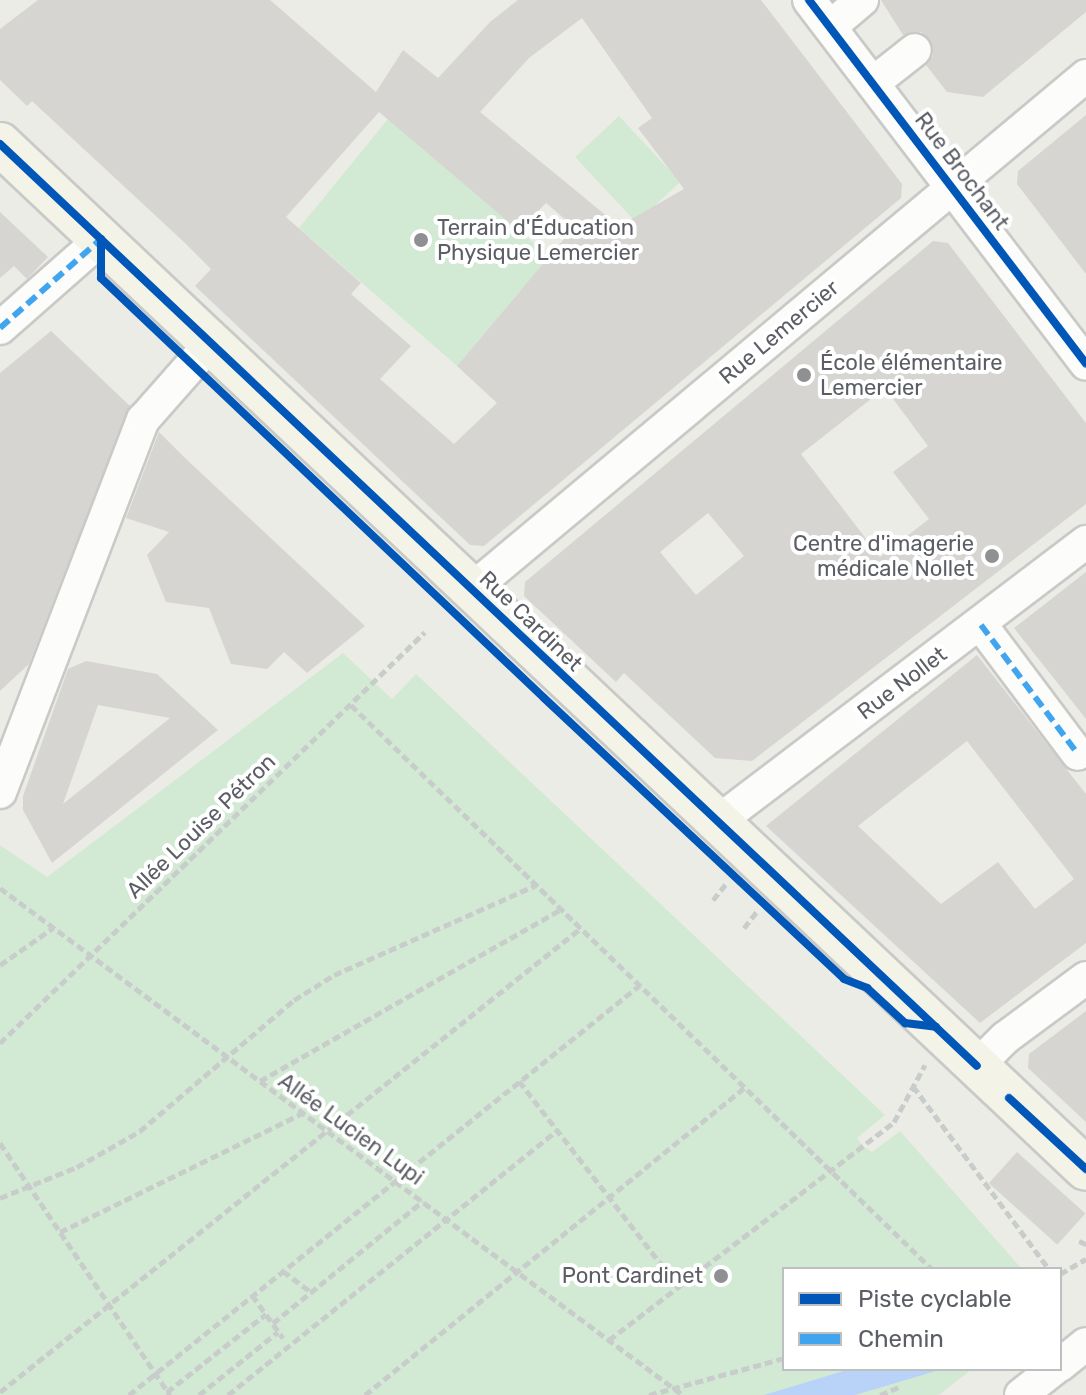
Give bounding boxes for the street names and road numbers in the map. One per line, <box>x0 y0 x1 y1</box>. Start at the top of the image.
street label: Rue Brochant <box>909 107 1015 235</box>
street label: Rue Lemercier <box>714 274 844 390</box>
street label: Rue Cardinet <box>474 565 588 677</box>
street label: Rue Nollet <box>852 641 952 725</box>
street label: Allée Louise Pétron <box>121 748 281 904</box>
street label: Allée Lucien Lupi <box>273 1067 429 1191</box>

